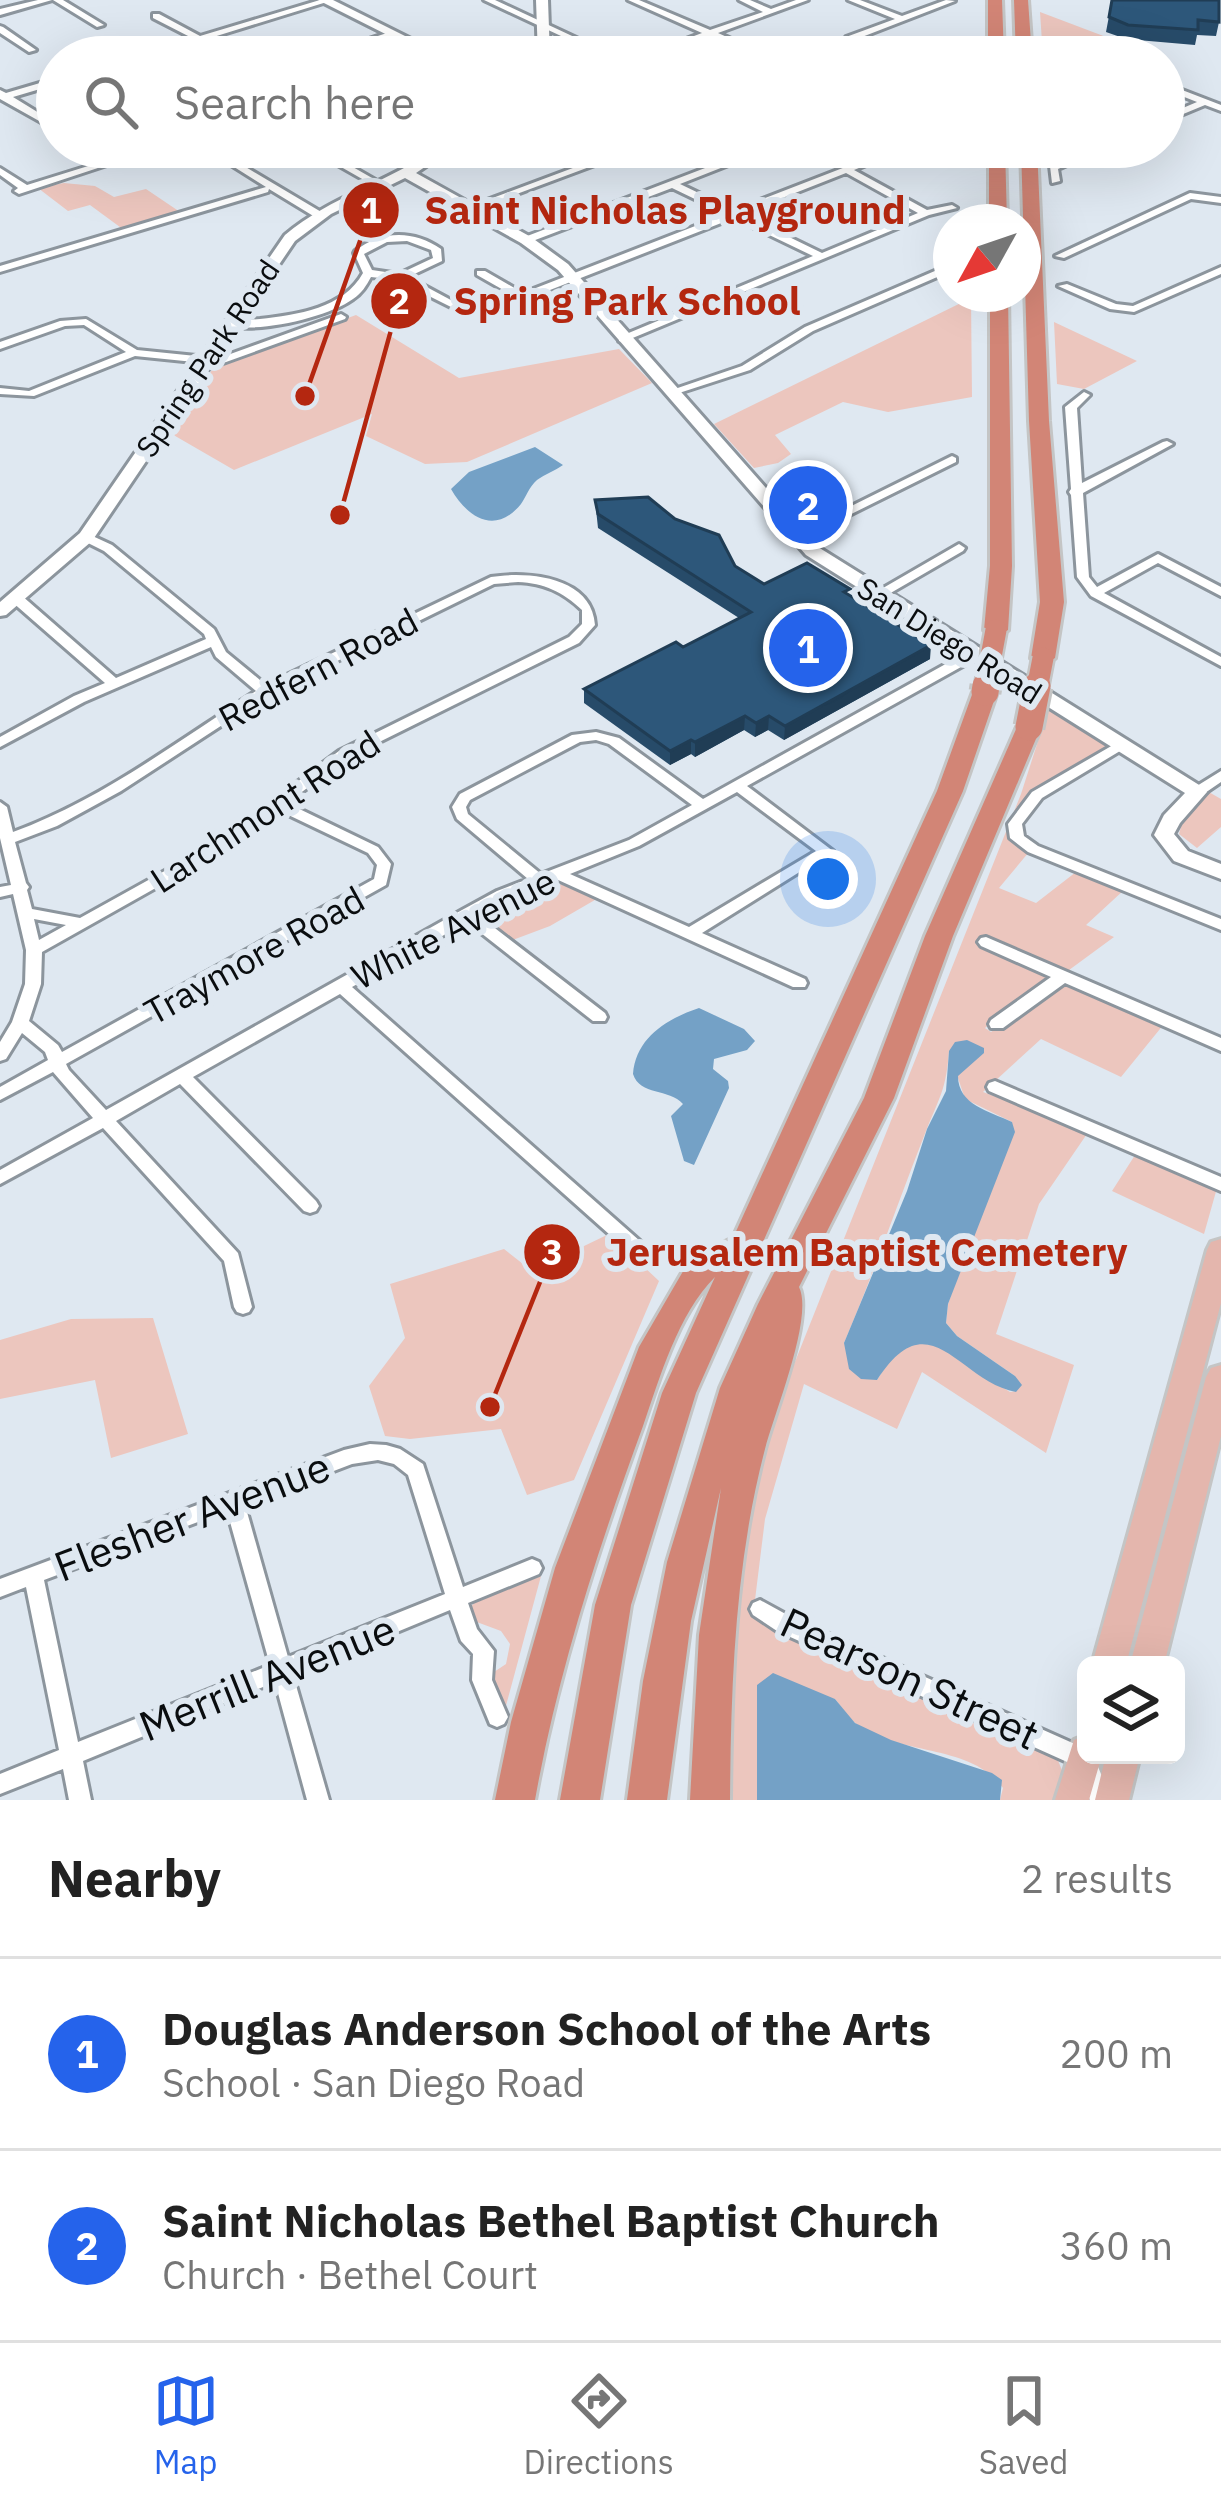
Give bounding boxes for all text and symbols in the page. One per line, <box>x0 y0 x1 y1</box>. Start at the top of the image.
search box <box>36 36 1185 168</box>
icon: search <box>78 69 144 135</box>
text: Search here <box>174 73 415 131</box>
callout: Saint Nicholas Playground <box>341 172 930 247</box>
text: Saint Nicholas Playground <box>424 184 906 235</box>
text: 1 <box>360 186 382 233</box>
north arrow <box>933 204 1041 312</box>
street label: Spring Park Road <box>127 252 287 464</box>
callout: Spring Park School <box>369 264 824 339</box>
text: Spring Park School <box>453 275 801 326</box>
text: 2 <box>388 277 410 324</box>
pin: 2 <box>769 460 847 550</box>
street label: San Diego Road <box>851 568 1049 712</box>
street label: Redfern Road <box>210 597 426 741</box>
pin: 1 <box>769 603 847 693</box>
street label: Larchmont Road <box>141 719 389 903</box>
your location <box>798 849 858 909</box>
street label: White Avenue <box>343 857 563 999</box>
street label: Traymore Road <box>136 875 372 1035</box>
callout: Jerusalem Baptist Cemetery <box>522 1215 1151 1290</box>
text: Jerusalem Baptist Cemetery <box>606 1226 1128 1277</box>
text: 3 <box>541 1228 563 1275</box>
street label: Flesher Avenue <box>46 1438 338 1594</box>
street label: Pearson Street <box>772 1594 1048 1762</box>
street label: Merrill Avenue <box>131 1601 403 1753</box>
map controls <box>1077 1656 1185 1764</box>
button: layers <box>1077 1656 1185 1764</box>
text: Nearby <box>48 1845 221 1911</box>
text: 2 results <box>1021 1853 1173 1904</box>
text: Douglas Anderson School of the Arts <box>162 1999 931 2057</box>
text: 1 <box>75 2028 99 2079</box>
text: 200 m <box>1060 2028 1173 2079</box>
text: School · San Diego Road <box>162 2057 585 2108</box>
text: Saint Nicholas Bethel Baptist Church <box>162 2191 940 2249</box>
text: 2 <box>75 2220 99 2271</box>
text: 360 m <box>1060 2220 1173 2271</box>
text: Church · Bethel Court <box>162 2249 538 2300</box>
tab: Map <box>153 2368 219 2483</box>
tab: Directions <box>524 2368 674 2483</box>
tab: Saved <box>979 2368 1068 2483</box>

